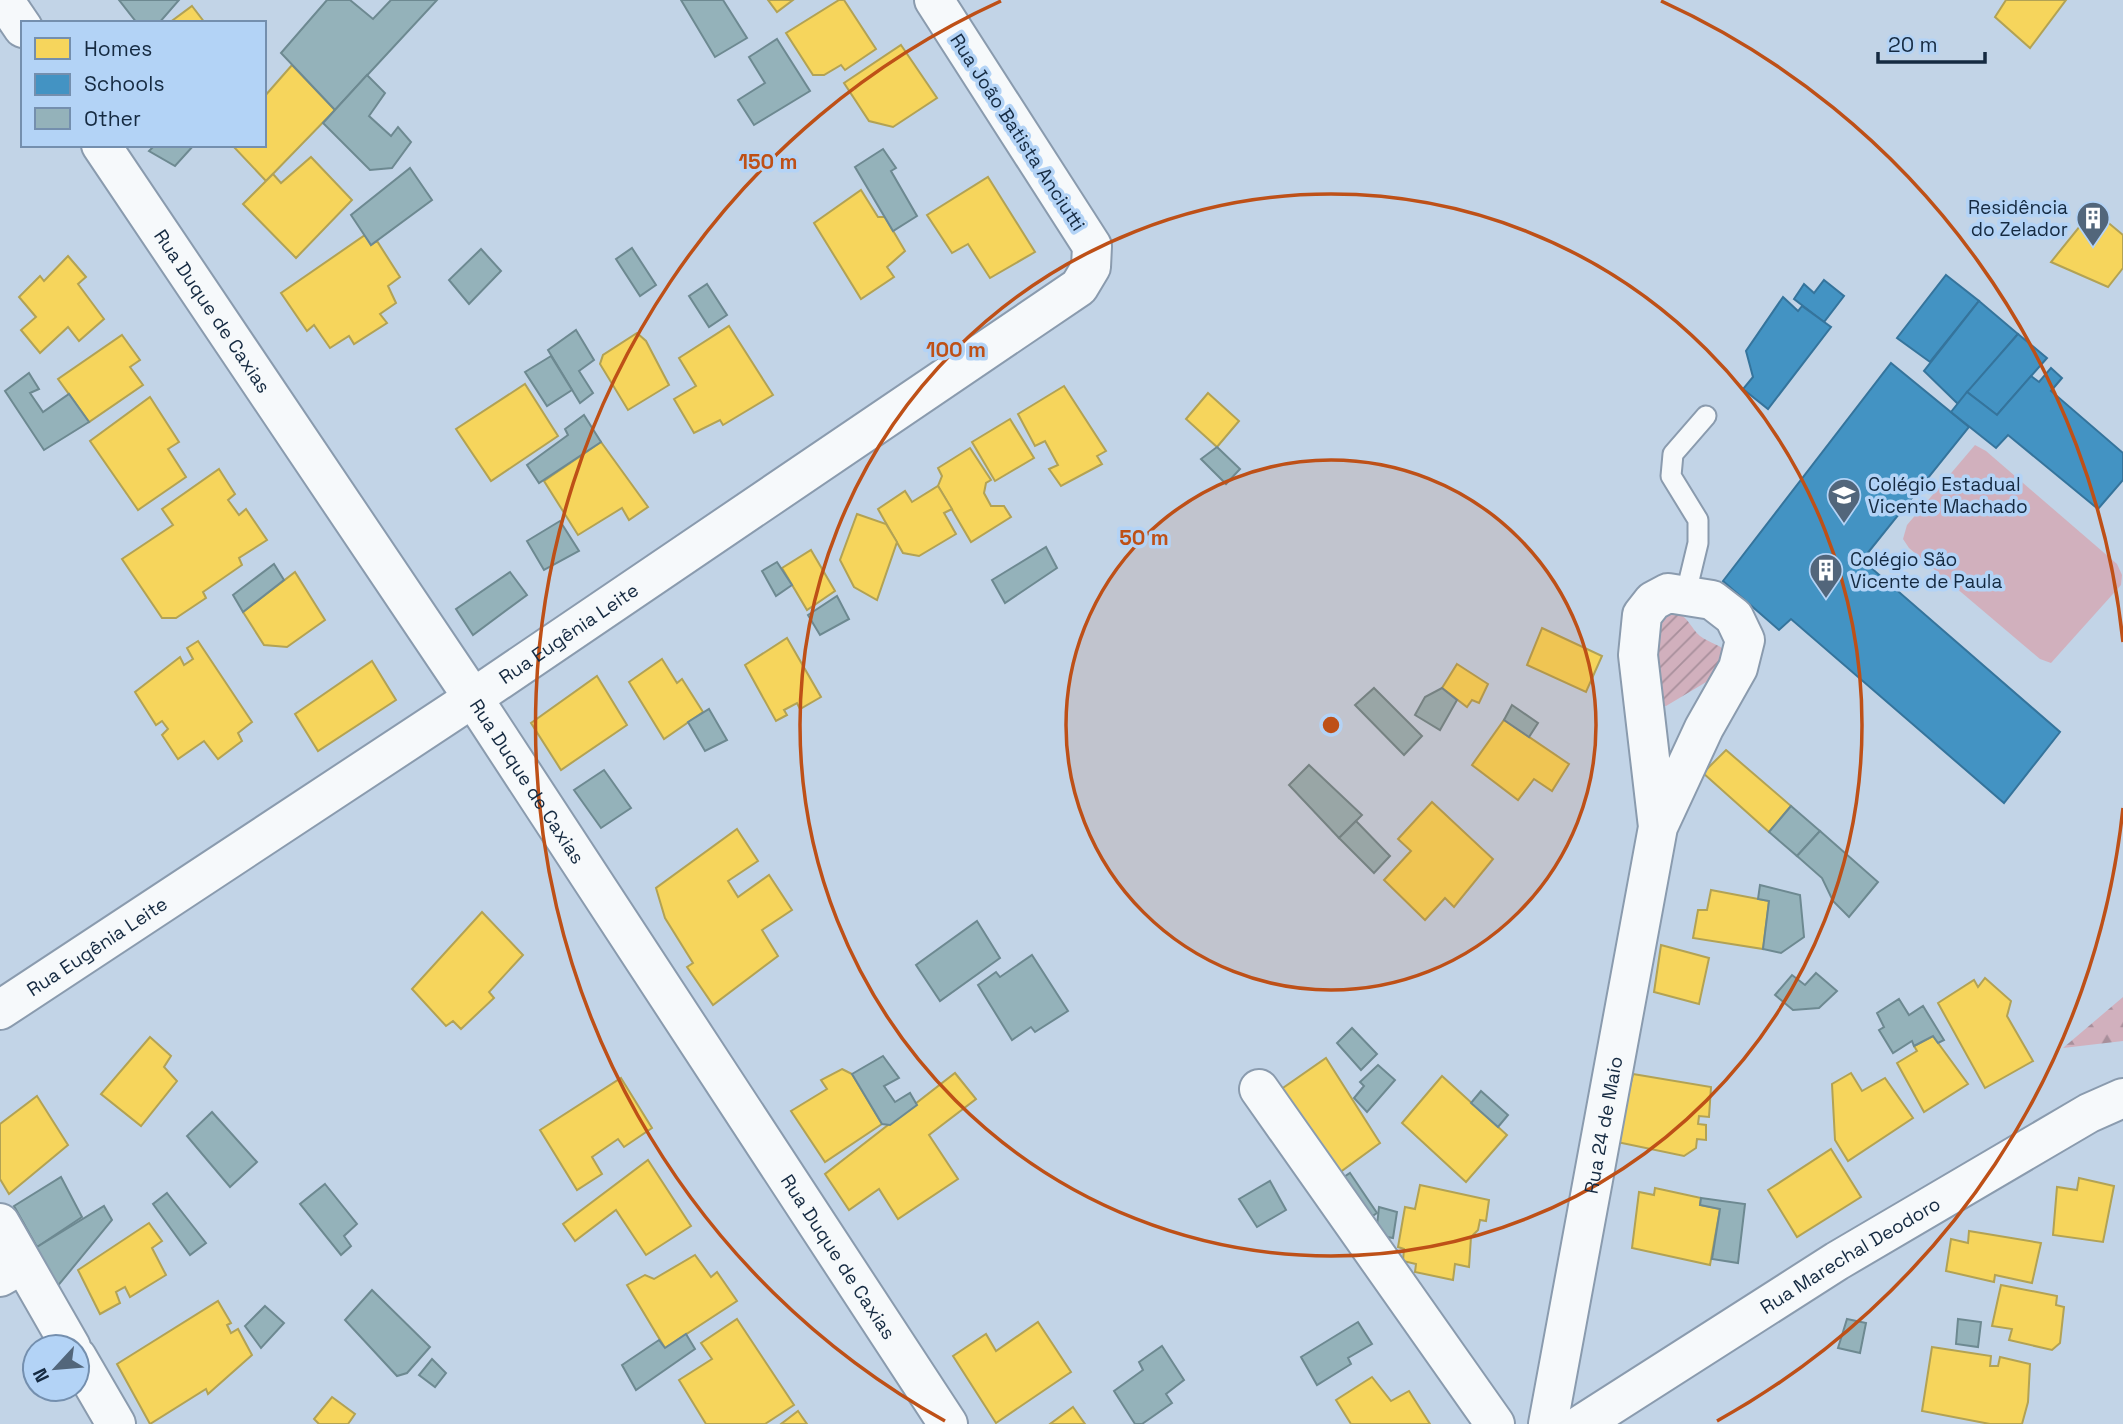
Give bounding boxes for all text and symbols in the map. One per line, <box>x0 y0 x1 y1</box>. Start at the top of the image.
legend <box>21 21 266 147</box>
scale bar <box>1878 21 1985 65</box>
street label: Rua João Batista Anciutti <box>944 29 1091 236</box>
text: 20 m <box>1888 31 1938 58</box>
text: Homes <box>84 35 152 62</box>
text: Schools <box>84 70 164 97</box>
text: Other <box>84 105 141 132</box>
text: 150 m <box>739 148 797 175</box>
place label: Residência do Zelador <box>1968 195 2068 242</box>
building icon: Residência do Zelador <box>2074 199 2112 248</box>
street label: Rua Duque de Caxias <box>148 225 276 398</box>
text: 100 m <box>926 336 986 363</box>
place label: Colégio Estadual Vicente Machado <box>1868 472 2028 519</box>
school or university icon: Colégio Estadual Vicente Machado <box>1825 476 1863 525</box>
text: 50 m <box>1119 524 1169 551</box>
place label: Colégio São Vicente de Paula <box>1850 547 2002 594</box>
building icon: Colégio São Vicente de Paula <box>1807 551 1845 600</box>
street label: Rua Eugênia Leite <box>494 577 643 690</box>
street label: Rua Duque de Caxias <box>464 694 590 869</box>
centre of rings <box>1319 713 1343 737</box>
street label: Rua Eugênia Leite <box>22 891 172 1002</box>
street label: Rua 24 de Maio <box>1579 1054 1628 1196</box>
street label: Rua Duque de Caxias <box>775 1170 901 1344</box>
street label: Rua Marechal Deodoro <box>1756 1191 1945 1320</box>
north arrow <box>21 1333 91 1403</box>
text: N <box>27 1364 55 1386</box>

